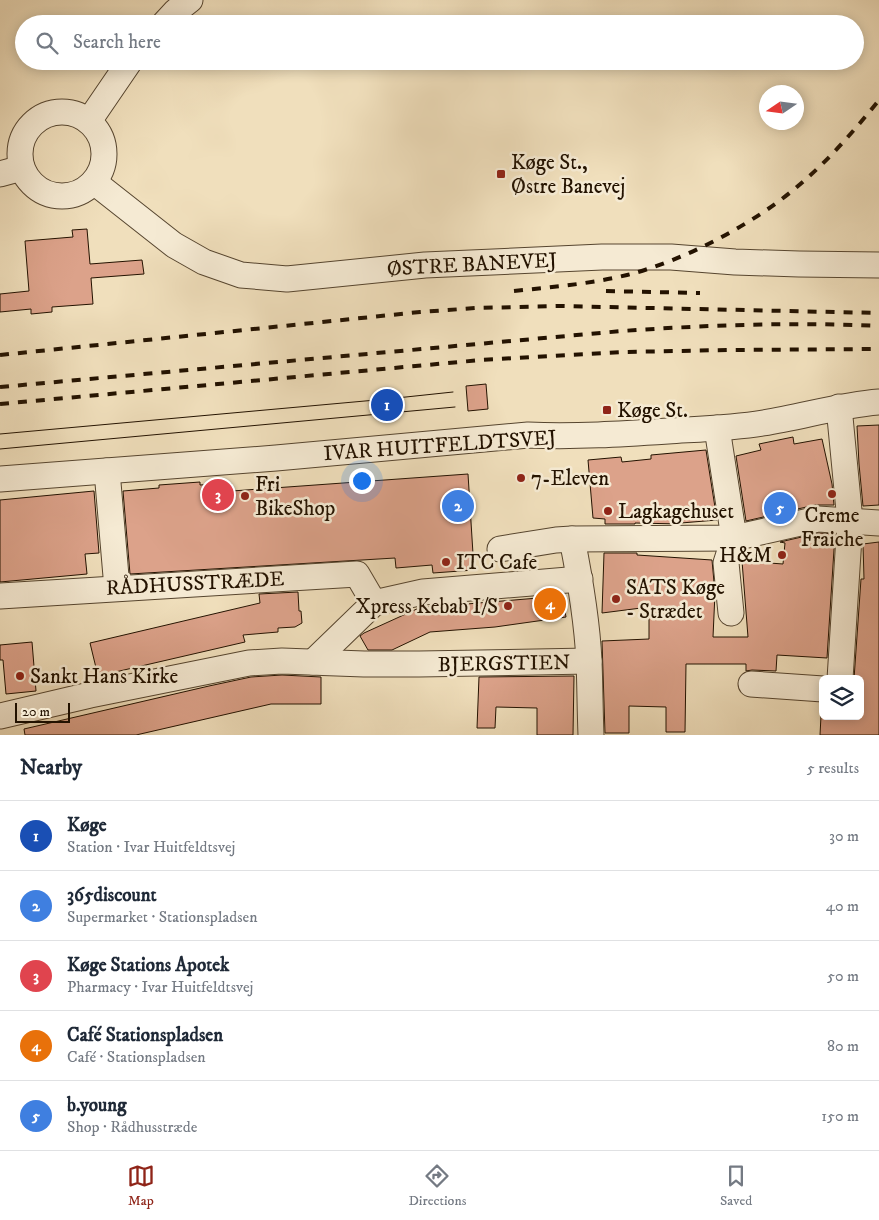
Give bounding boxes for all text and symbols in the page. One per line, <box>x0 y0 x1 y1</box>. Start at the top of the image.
search box <box>15 15 864 70</box>
icon: search <box>33 29 61 57</box>
text: Search here <box>73 31 161 54</box>
north arrow <box>759 85 804 130</box>
place label: Køge St., Østre Banevej <box>511 150 625 200</box>
marker: Køge St., Østre Banevej <box>495 168 507 180</box>
street label: ØSTRE BANEVEJ <box>386 248 558 282</box>
pin: 1 <box>371 386 403 424</box>
place label: Køge St. <box>617 398 688 424</box>
marker: Køge St. <box>601 404 613 416</box>
street label: IVAR HUITFELDTSVEJ <box>323 425 557 467</box>
place label: 7-Eleven <box>531 466 609 492</box>
your location <box>349 468 375 494</box>
place label: Fri BikeShop <box>255 472 335 522</box>
marker: 7-Eleven <box>515 472 527 484</box>
pin: 3 <box>202 476 234 514</box>
pin: 2 <box>442 487 474 525</box>
marker: Creme Fraiche <box>826 488 838 500</box>
pin: 5 <box>764 489 796 527</box>
marker: Fri BikeShop <box>239 490 251 502</box>
place label: Lagkagehuset <box>618 499 734 525</box>
place label: Creme Fraiche <box>801 503 864 553</box>
marker: Lagkagehuset <box>602 505 614 517</box>
place label: H&M <box>719 543 772 569</box>
marker: H&M <box>776 549 788 561</box>
place label: ITC Cafe <box>456 550 538 576</box>
marker: ITC Cafe <box>440 556 452 568</box>
street label: RÅDHUSSTRÆDE <box>105 564 285 602</box>
place label: SATS Køge - Strædet <box>626 575 725 625</box>
pin: 4 <box>534 585 566 623</box>
marker: SATS Køge - Strædet <box>610 593 622 605</box>
place label: Xpress Kebab I/S <box>356 594 498 620</box>
marker: Xpress Kebab I/S <box>502 600 514 612</box>
street label: BJERGSTIEN <box>438 650 571 678</box>
place label: Sankt Hans Kirke <box>30 664 179 690</box>
marker: Sankt Hans Kirke <box>14 670 26 682</box>
map controls <box>819 675 864 720</box>
button: layers <box>819 675 864 720</box>
scale bar <box>15 700 70 723</box>
text: 20 m <box>22 703 50 721</box>
text: Nearby <box>20 755 82 781</box>
text: 5 results <box>807 758 859 778</box>
text: Køge <box>67 814 107 837</box>
text: 1 <box>33 826 39 846</box>
text: 30 m <box>829 826 859 846</box>
text: Station · Ivar Huitfeldtsvej <box>67 837 235 857</box>
text: 365discount <box>67 884 157 907</box>
text: 2 <box>32 896 40 916</box>
text: 40 m <box>826 896 859 916</box>
text: Supermarket · Stationspladsen <box>67 907 258 927</box>
text: Køge Stations Apotek <box>67 954 230 977</box>
text: 3 <box>33 966 39 986</box>
text: 50 m <box>827 966 859 986</box>
text: Pharmacy · Ivar Huitfeldtsvej <box>67 977 253 997</box>
text: Café Stationspladsen <box>67 1024 223 1047</box>
text: 4 <box>31 1036 41 1056</box>
text: 80 m <box>827 1036 859 1056</box>
text: Café · Stationspladsen <box>67 1047 206 1067</box>
text: b.young <box>67 1094 126 1117</box>
text: 5 <box>32 1106 40 1126</box>
text: 150 m <box>821 1106 859 1126</box>
text: Shop · Rådhusstræde <box>67 1117 197 1137</box>
tab: Map <box>127 1162 155 1210</box>
tab: Directions <box>408 1162 466 1210</box>
tab: Saved <box>720 1162 752 1210</box>

